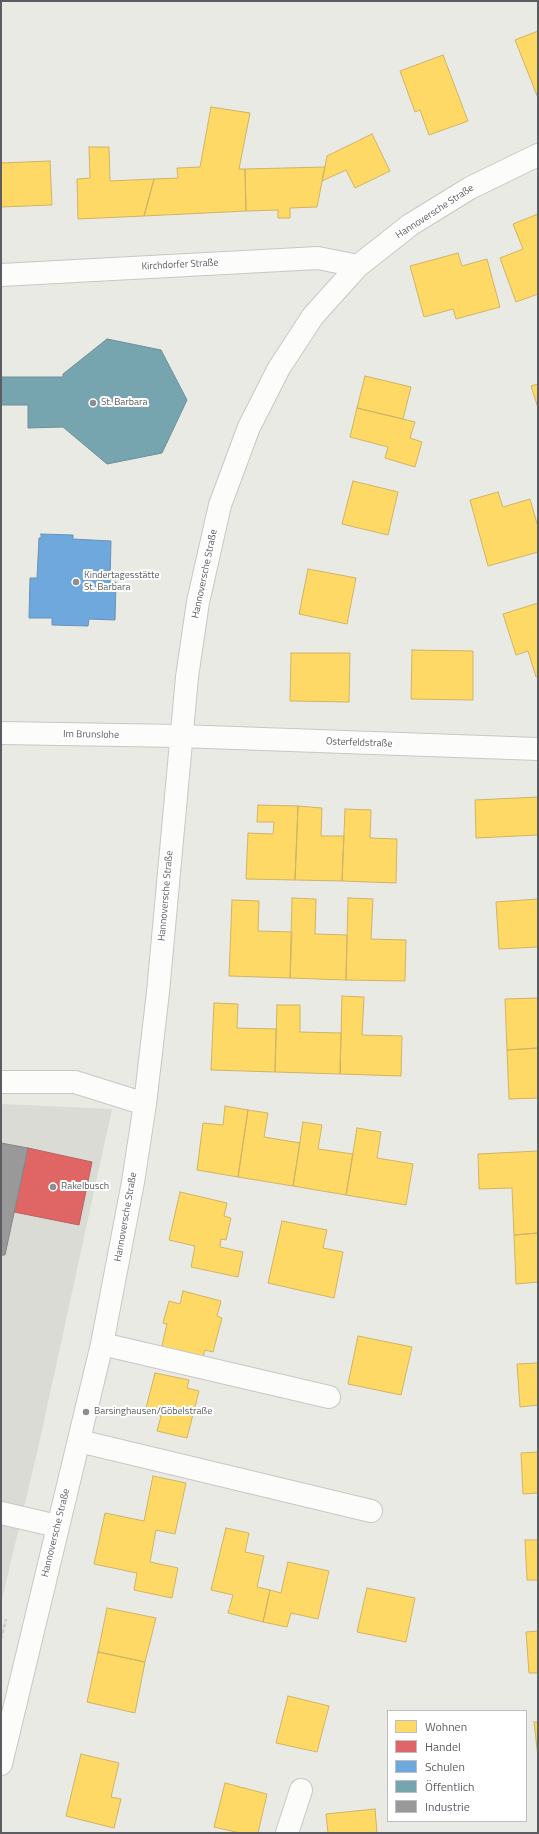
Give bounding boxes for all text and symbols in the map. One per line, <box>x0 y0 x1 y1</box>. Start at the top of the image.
street label: Hannoversche Straße <box>394 182 476 242</box>
street label: Kirchdorfer Straße <box>141 257 219 273</box>
place label: St. Barbara <box>101 397 148 409</box>
marker: St. Barbara <box>88 398 98 408</box>
street label: Hannoversche Straße <box>190 528 220 620</box>
place label: Kindertagesstätte St. Barbara <box>84 570 160 594</box>
marker: Kindertagesstätte St. Barbara <box>71 577 81 587</box>
street label: Im Brunslohe <box>63 729 119 741</box>
street label: Osterfeldstraße <box>326 736 392 750</box>
street label: Hannoversche Straße <box>156 850 176 942</box>
street label: Hannoversche Straße <box>112 1171 140 1263</box>
place label: Rakelbusch <box>61 1181 109 1193</box>
marker: Rakelbusch <box>48 1182 58 1192</box>
place label: Barsinghausen/Göbelstraße <box>94 1406 212 1418</box>
marker: Barsinghausen/Göbelstraße <box>81 1407 91 1417</box>
street label: Hannoversche Straße <box>39 1488 73 1578</box>
legend <box>387 1710 527 1822</box>
text: Wohnen <box>425 1717 467 1736</box>
text: Handel <box>425 1737 461 1756</box>
text: Schulen <box>425 1757 465 1776</box>
text: Öffentlich <box>425 1777 475 1796</box>
text: Industrie <box>425 1797 470 1816</box>

